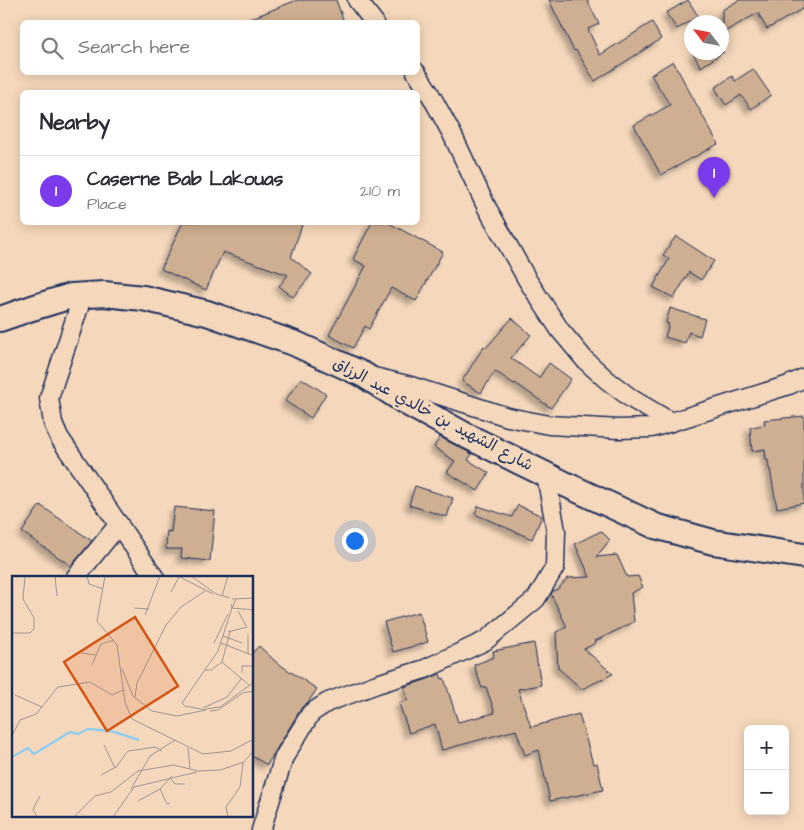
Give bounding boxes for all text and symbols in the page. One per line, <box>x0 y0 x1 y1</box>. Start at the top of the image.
north arrow <box>684 15 729 60</box>
search box <box>20 20 420 75</box>
icon: search <box>38 34 66 62</box>
text: Search here <box>78 34 190 61</box>
text: Nearby <box>40 108 110 137</box>
pin: 1 <box>698 157 730 198</box>
text: Caserne Bab Lakouas <box>87 166 283 193</box>
text: 1 <box>55 180 57 202</box>
text: 210 m <box>360 180 400 202</box>
text: Place <box>87 193 127 215</box>
street label: شارع الشهيد بن خالدي عبد الرزاق <box>329 352 537 476</box>
your location <box>342 528 368 554</box>
inset map <box>12 576 254 818</box>
map controls <box>744 725 789 815</box>
button: + <box>744 725 789 770</box>
button: − <box>744 770 789 815</box>

